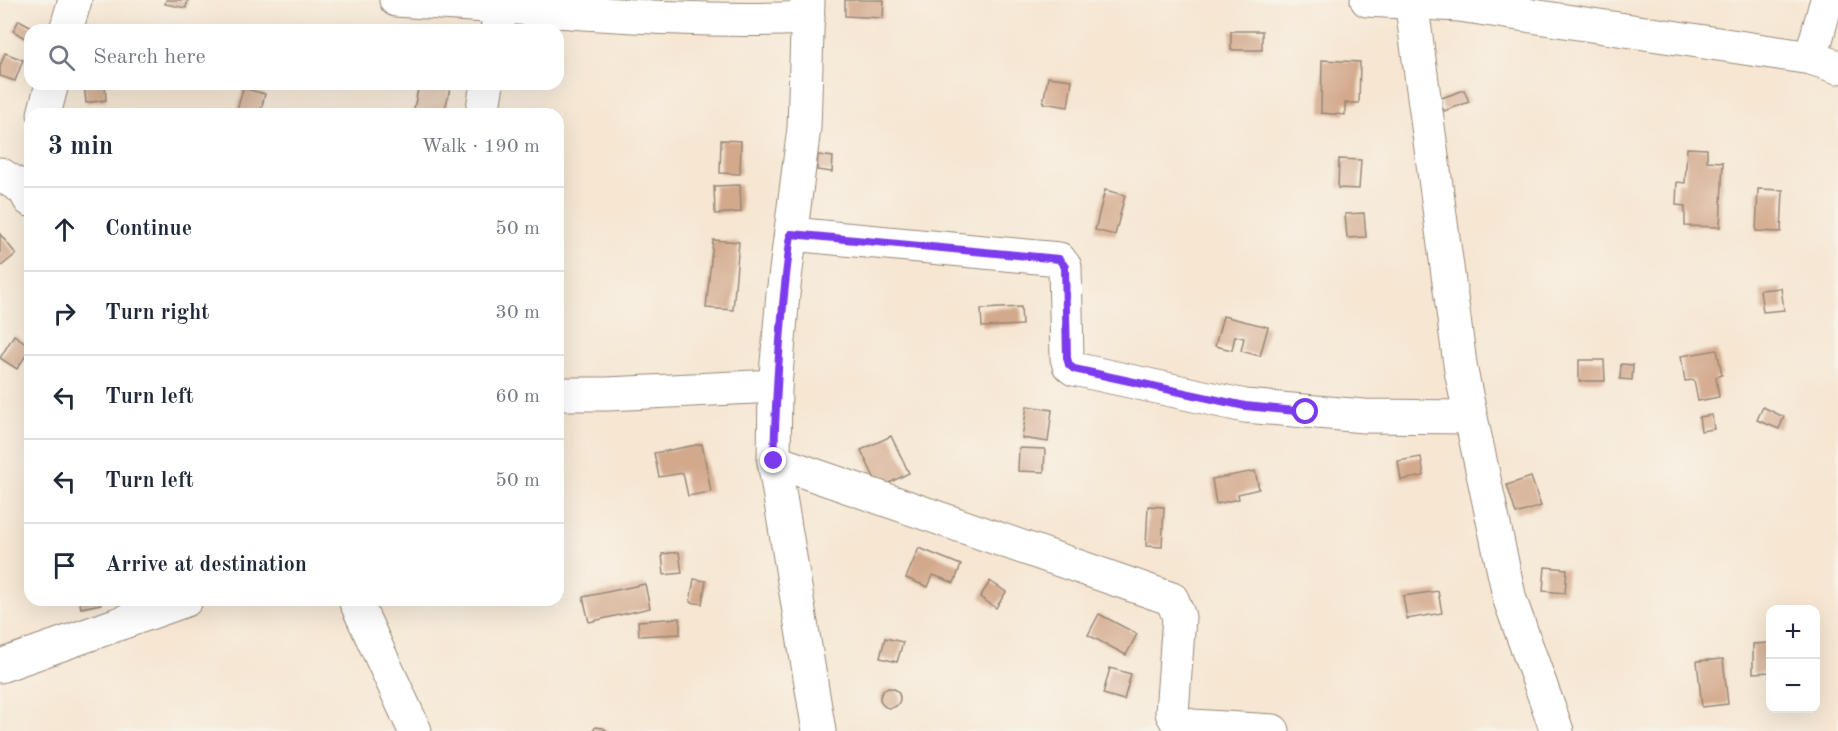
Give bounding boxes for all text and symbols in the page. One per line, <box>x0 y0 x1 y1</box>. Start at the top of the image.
search box <box>24 24 564 90</box>
icon: search <box>45 41 78 74</box>
text: Search here <box>93 46 206 68</box>
text: 3 min <box>48 134 113 160</box>
text: Walk · 190 m <box>421 137 540 157</box>
icon: ahead <box>48 213 81 246</box>
text: Continue <box>105 218 192 240</box>
text: 50 m <box>495 219 540 239</box>
icon: right <box>48 297 81 330</box>
text: Turn right <box>105 302 209 324</box>
text: 30 m <box>495 303 540 323</box>
icon: left <box>48 381 81 414</box>
text: Turn left <box>105 386 194 408</box>
text: 60 m <box>495 387 540 407</box>
route start <box>1292 398 1318 424</box>
route end <box>760 447 786 473</box>
icon: left <box>48 465 81 498</box>
text: Turn left <box>105 470 194 492</box>
text: 50 m <box>495 471 540 491</box>
icon: arrive <box>48 549 81 582</box>
text: Arrive at destination <box>105 554 307 576</box>
map controls <box>1766 605 1820 713</box>
button: + <box>1766 605 1820 659</box>
button: − <box>1766 659 1820 713</box>

